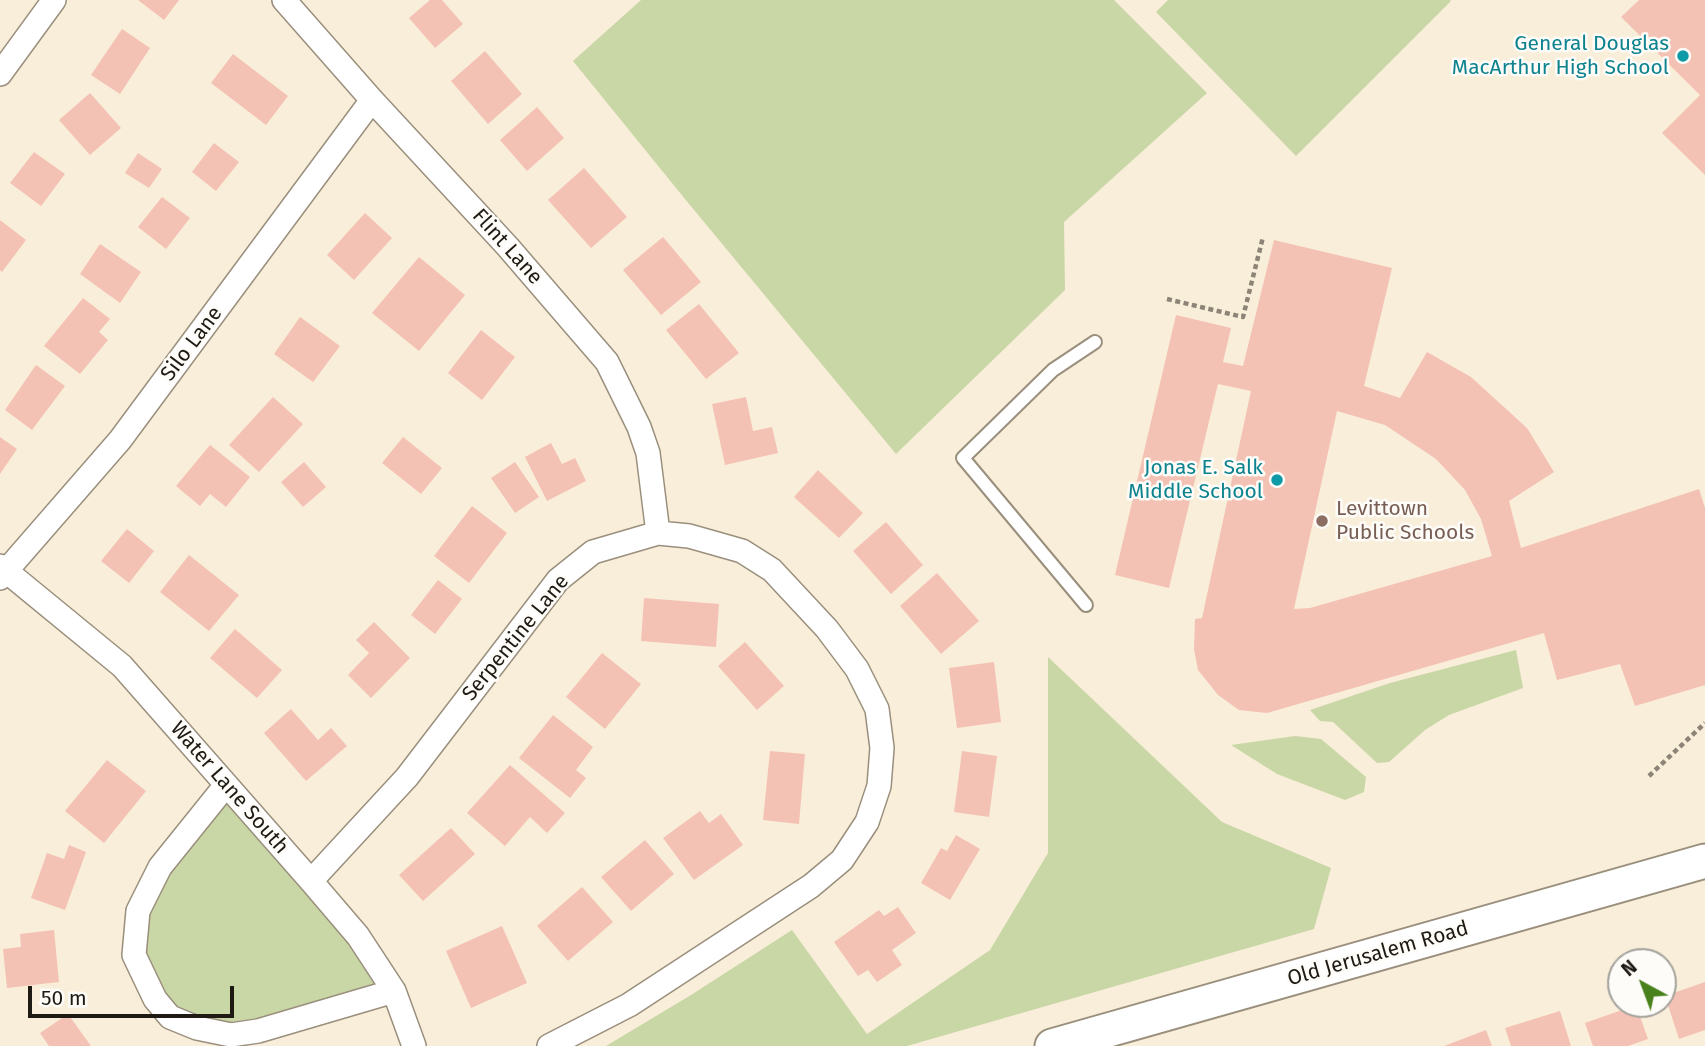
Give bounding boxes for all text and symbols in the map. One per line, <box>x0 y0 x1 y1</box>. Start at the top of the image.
place label: General Douglas MacArthur High School <box>1452 31 1669 81</box>
marker: General Douglas MacArthur High School <box>1675 48 1691 64</box>
street label: Flint Lane <box>467 204 547 290</box>
street label: Silo Lane <box>156 302 228 386</box>
place label: Jonas E. Salk Middle School <box>1128 455 1263 505</box>
marker: Jonas E. Salk Middle School <box>1269 472 1285 488</box>
place label: Levittown Public Schools <box>1336 496 1474 546</box>
marker: Levittown Public Schools <box>1314 513 1330 529</box>
street label: Serpentine Lane <box>457 570 575 706</box>
street label: Water Lane South <box>165 717 293 859</box>
street label: Old Jerusalem Road <box>1285 916 1471 992</box>
north arrow <box>1607 948 1677 1018</box>
text: N <box>1617 955 1642 981</box>
scale bar <box>32 972 238 1016</box>
text: 50 m <box>41 985 87 1011</box>

